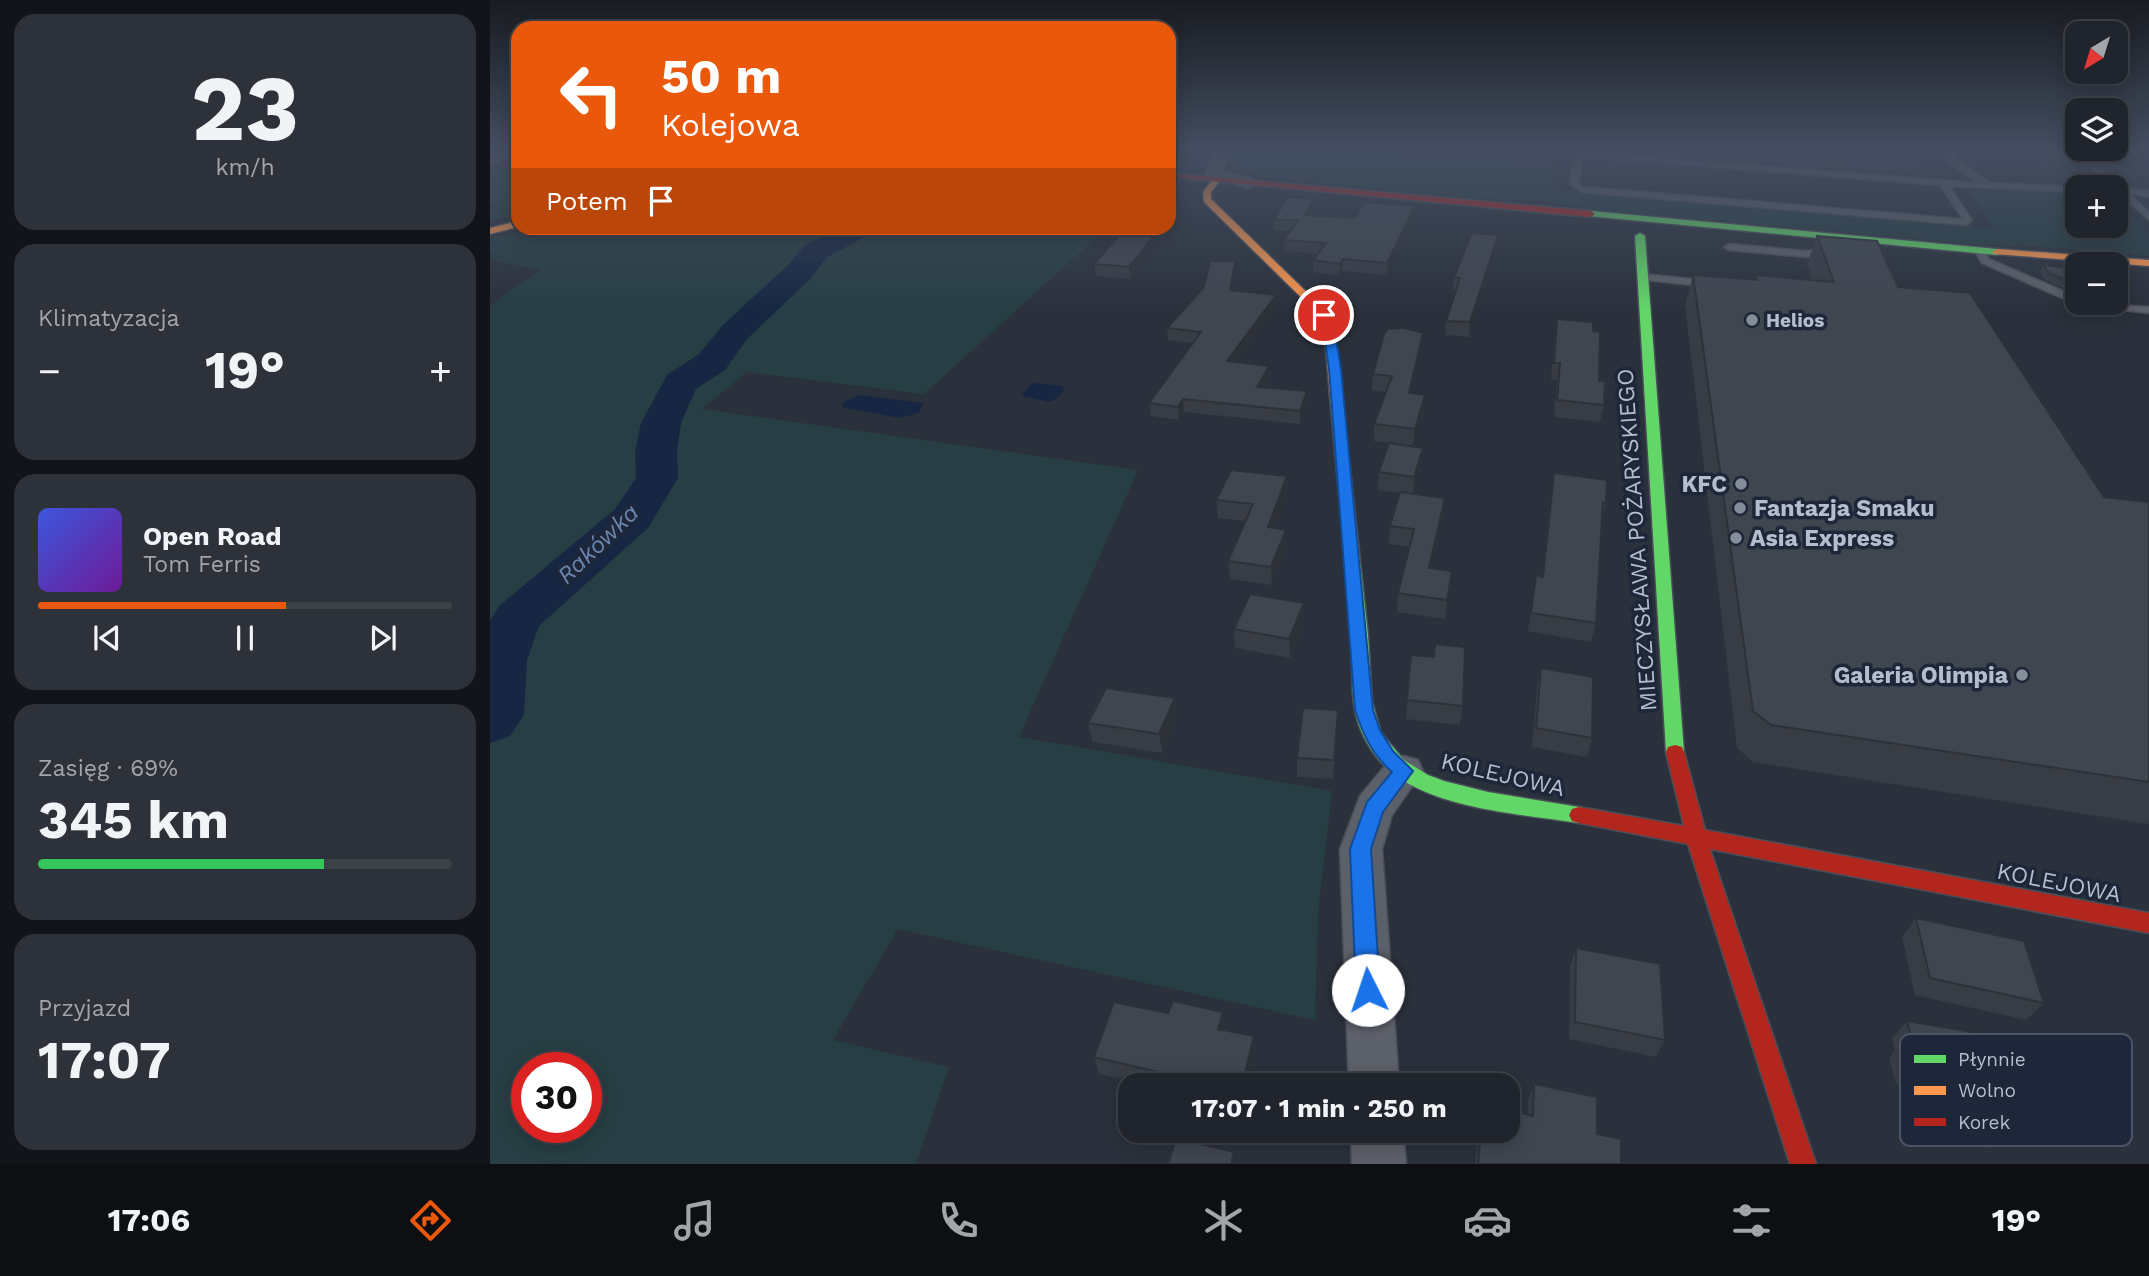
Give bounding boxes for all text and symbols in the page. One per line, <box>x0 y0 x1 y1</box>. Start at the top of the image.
north arrow <box>2065 21 2128 84</box>
map controls <box>2065 21 2128 315</box>
text: 50 m <box>661 47 781 105</box>
icon: left <box>546 49 637 140</box>
text: 23 <box>191 55 299 162</box>
button: layers <box>2065 98 2128 161</box>
text: Kolejowa <box>661 106 800 144</box>
text: km/h <box>215 154 275 181</box>
button: + <box>2065 175 2128 238</box>
icon: arrive <box>642 182 680 220</box>
text: Potem <box>546 186 628 216</box>
button: − <box>2065 252 2128 315</box>
pin <box>1294 285 1354 345</box>
icon: arrive <box>1305 296 1343 334</box>
text: Klimatyzacja <box>38 305 180 332</box>
place label: Helios <box>1766 309 1824 332</box>
marker: Helios <box>1744 312 1760 328</box>
text: 19° <box>205 340 285 401</box>
text: − <box>38 349 61 393</box>
text: + <box>429 349 452 393</box>
street label: MIECZYSŁAWA POŻARYSKIEGO <box>1612 368 1662 712</box>
place label: KFC <box>1681 471 1727 498</box>
marker: KFC <box>1733 476 1749 492</box>
place label: Fantazja Smaku <box>1754 495 1935 522</box>
water label: Rakówka <box>552 498 645 590</box>
marker: Fantazja Smaku <box>1732 500 1748 516</box>
text: Open Road <box>143 521 281 551</box>
place label: Asia Express <box>1750 525 1894 552</box>
marker: Asia Express <box>1728 530 1744 546</box>
text: Tom Ferris <box>143 551 261 578</box>
icon: previous <box>88 619 126 657</box>
icon: pause <box>226 619 264 657</box>
icon: next <box>364 619 402 657</box>
place label: Galeria Olimpia <box>1834 662 2009 689</box>
marker: Galeria Olimpia <box>2014 667 2030 683</box>
street label: KOLEJOWA <box>1438 748 1568 802</box>
text: Zasięg · 69% <box>38 755 178 782</box>
text: 345 km <box>38 790 229 851</box>
street label: KOLEJOWA <box>1994 858 2124 908</box>
position arrow <box>1331 953 1405 1027</box>
text: Przyjazd <box>38 995 131 1022</box>
text: 17:07 <box>38 1030 171 1091</box>
legend <box>1900 1034 2132 1146</box>
text: Płynnie <box>1958 1048 2026 1071</box>
speed limit sign: 30 <box>511 1052 602 1143</box>
text: Wolno <box>1958 1079 2016 1102</box>
text: 17:07 · 1 min · 250 m <box>1191 1093 1447 1123</box>
text: Korek <box>1958 1111 2010 1134</box>
icon: directions <box>406 1196 455 1245</box>
icon: music <box>670 1196 719 1245</box>
icon: phone <box>934 1196 983 1245</box>
icon: climate <box>1199 1196 1248 1245</box>
icon: car <box>1463 1196 1512 1245</box>
icon: filters <box>1727 1196 1776 1245</box>
text: 17:06 <box>108 1201 190 1239</box>
text: 19° <box>1992 1201 2041 1239</box>

